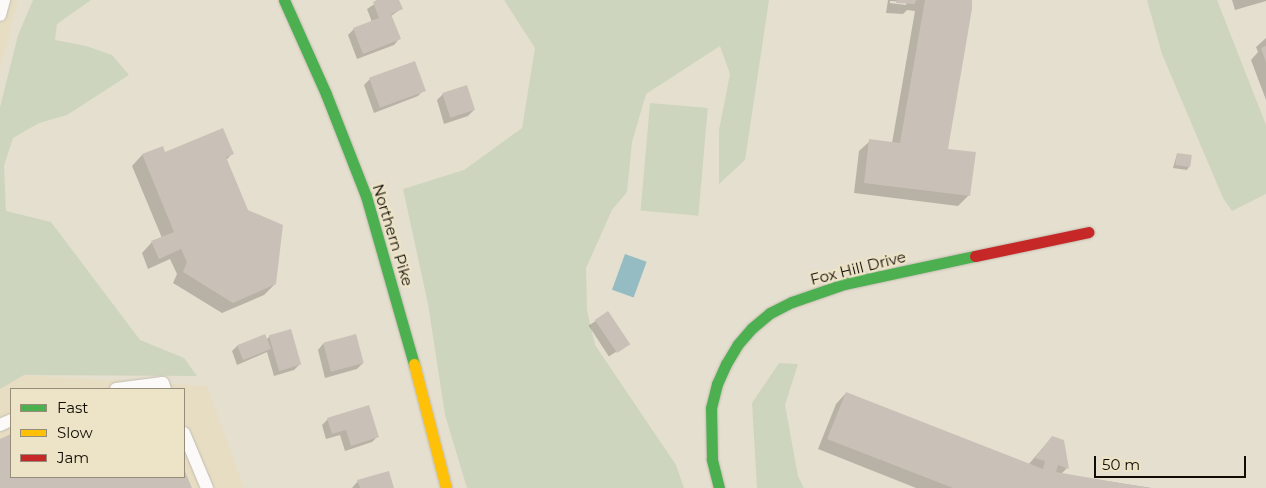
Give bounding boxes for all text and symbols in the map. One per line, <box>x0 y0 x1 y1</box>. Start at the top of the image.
street label: Northern Pike <box>369 182 417 288</box>
street label: Fox Hill Drive <box>808 247 908 289</box>
legend <box>10 388 185 478</box>
text: Fast <box>57 398 88 417</box>
text: Slow <box>57 423 93 442</box>
scale bar <box>1096 446 1248 478</box>
text: Jam <box>57 448 89 467</box>
text: 50 m <box>1102 455 1140 474</box>

